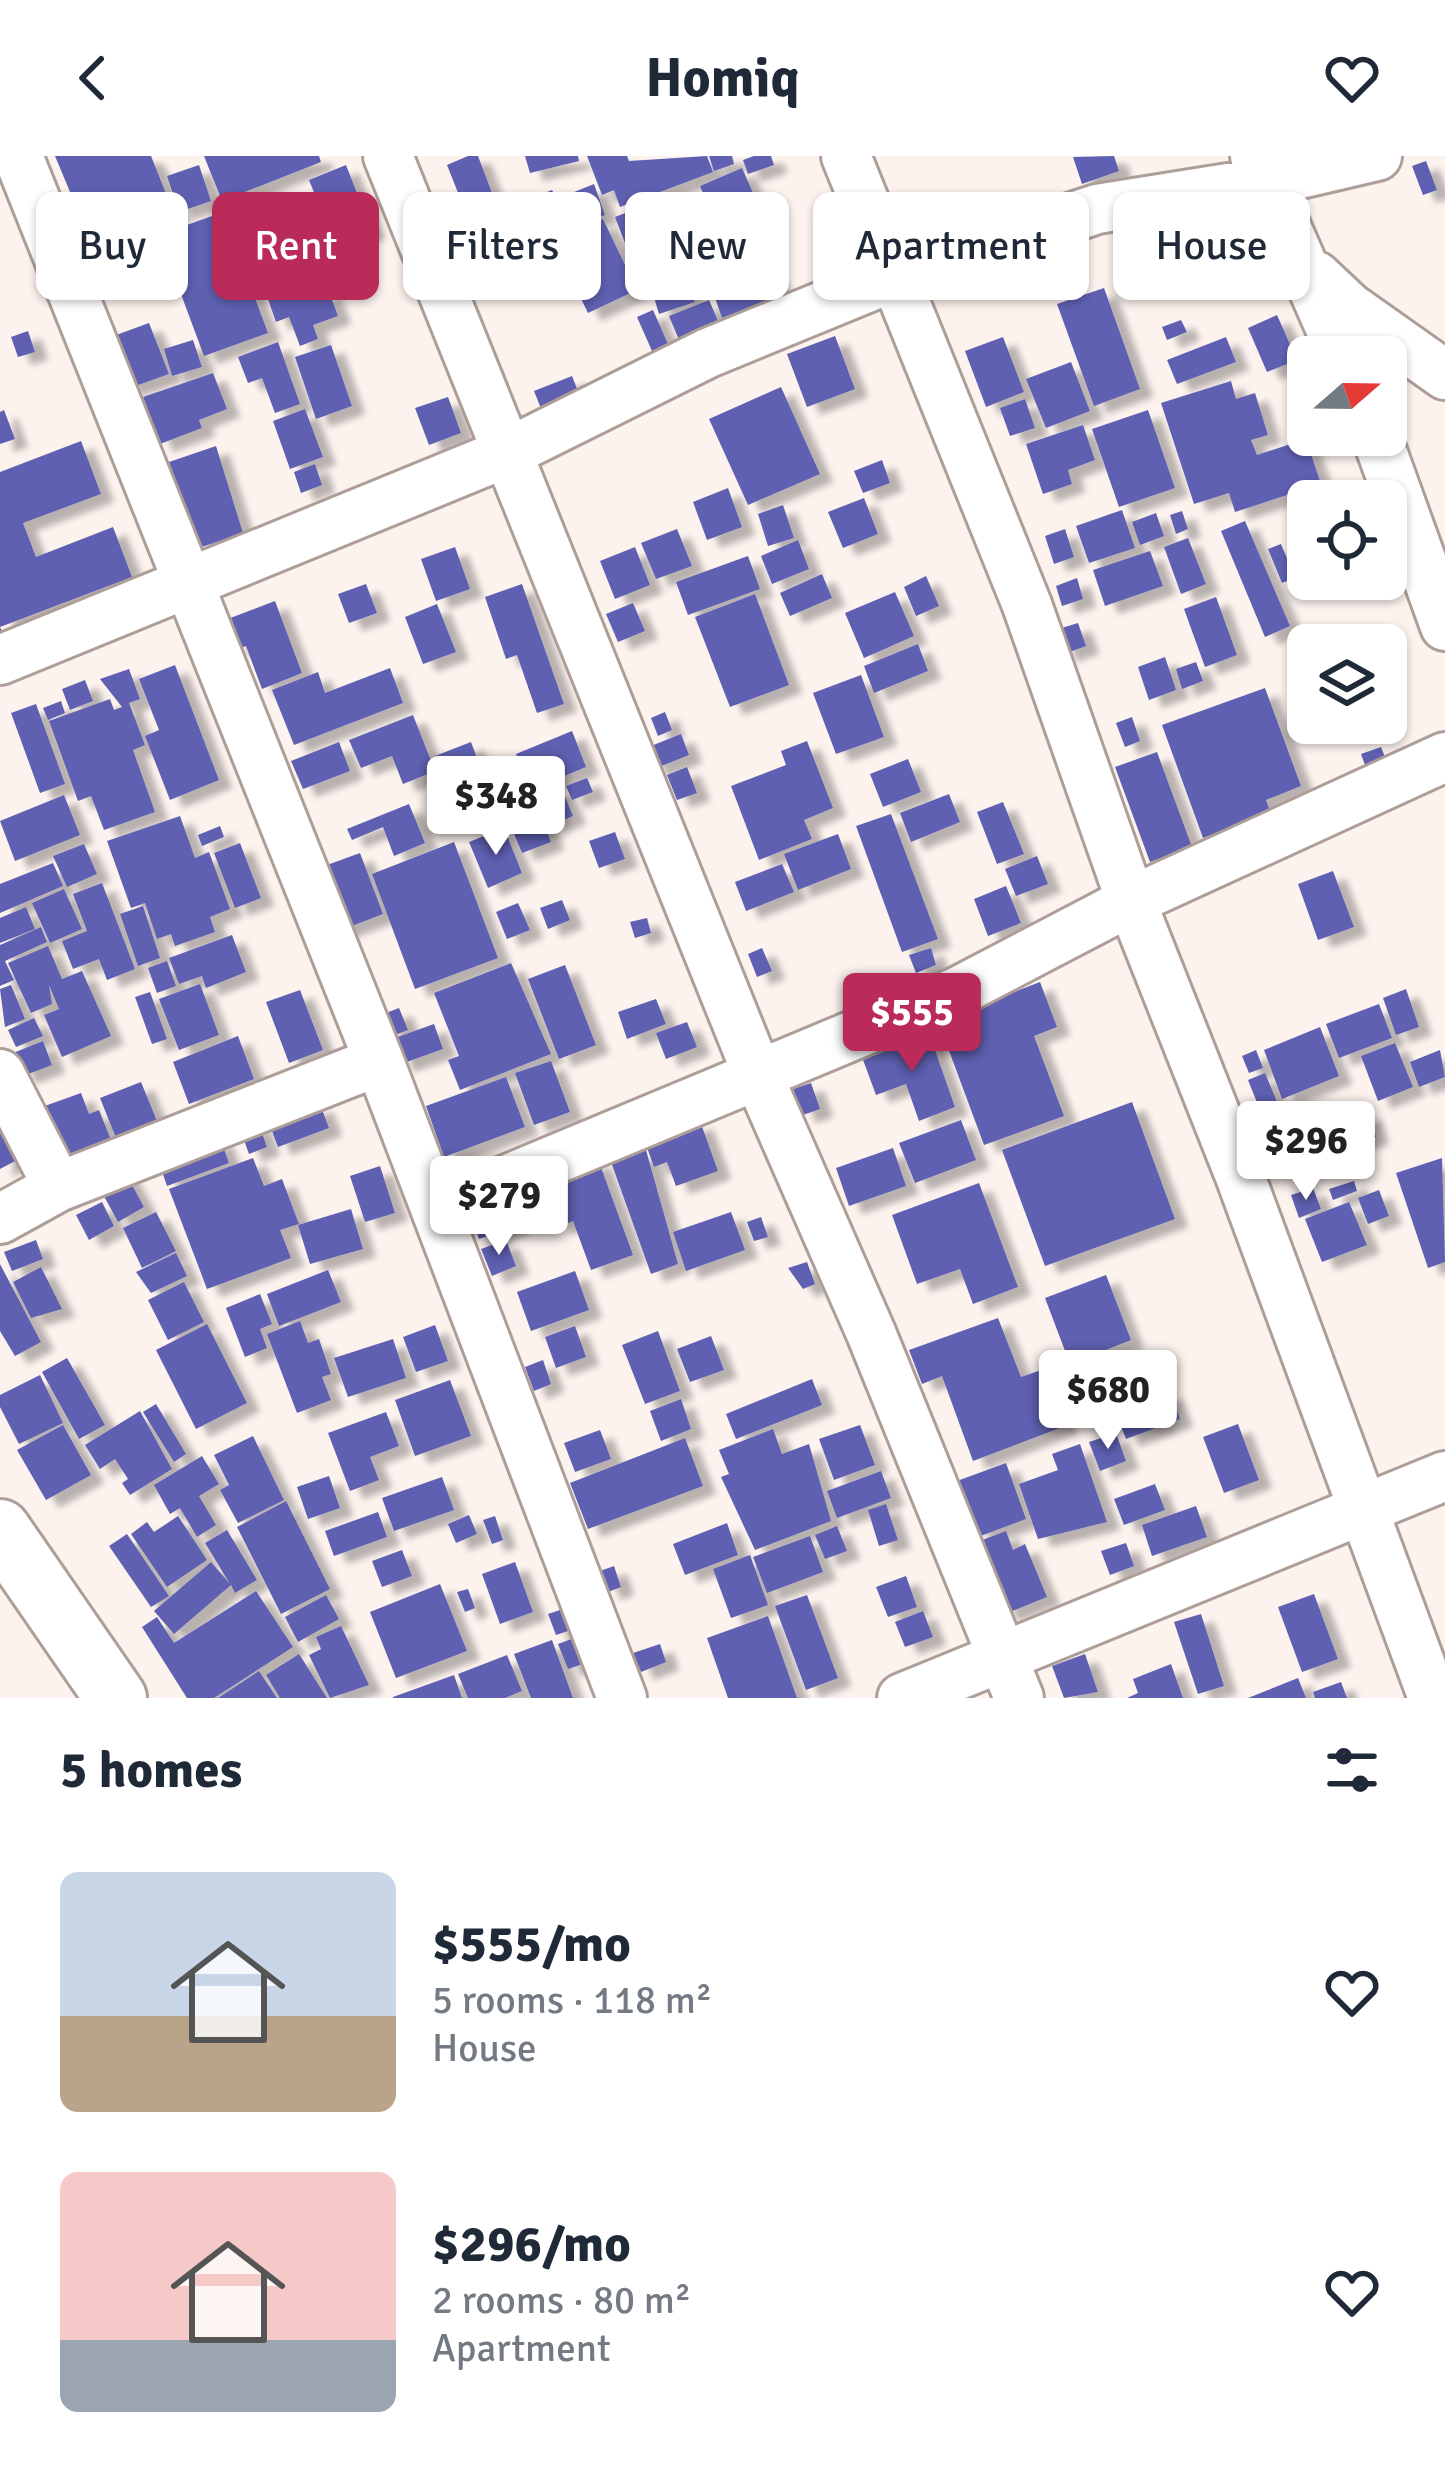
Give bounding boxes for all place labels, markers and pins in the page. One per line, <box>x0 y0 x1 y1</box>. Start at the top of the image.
pin: $348 <box>425 756 567 858</box>
pin: $555 <box>841 973 983 1075</box>
pin: $296 <box>1235 1101 1377 1203</box>
pin: $279 <box>428 1156 570 1258</box>
pin: $680 <box>1037 1350 1179 1452</box>

